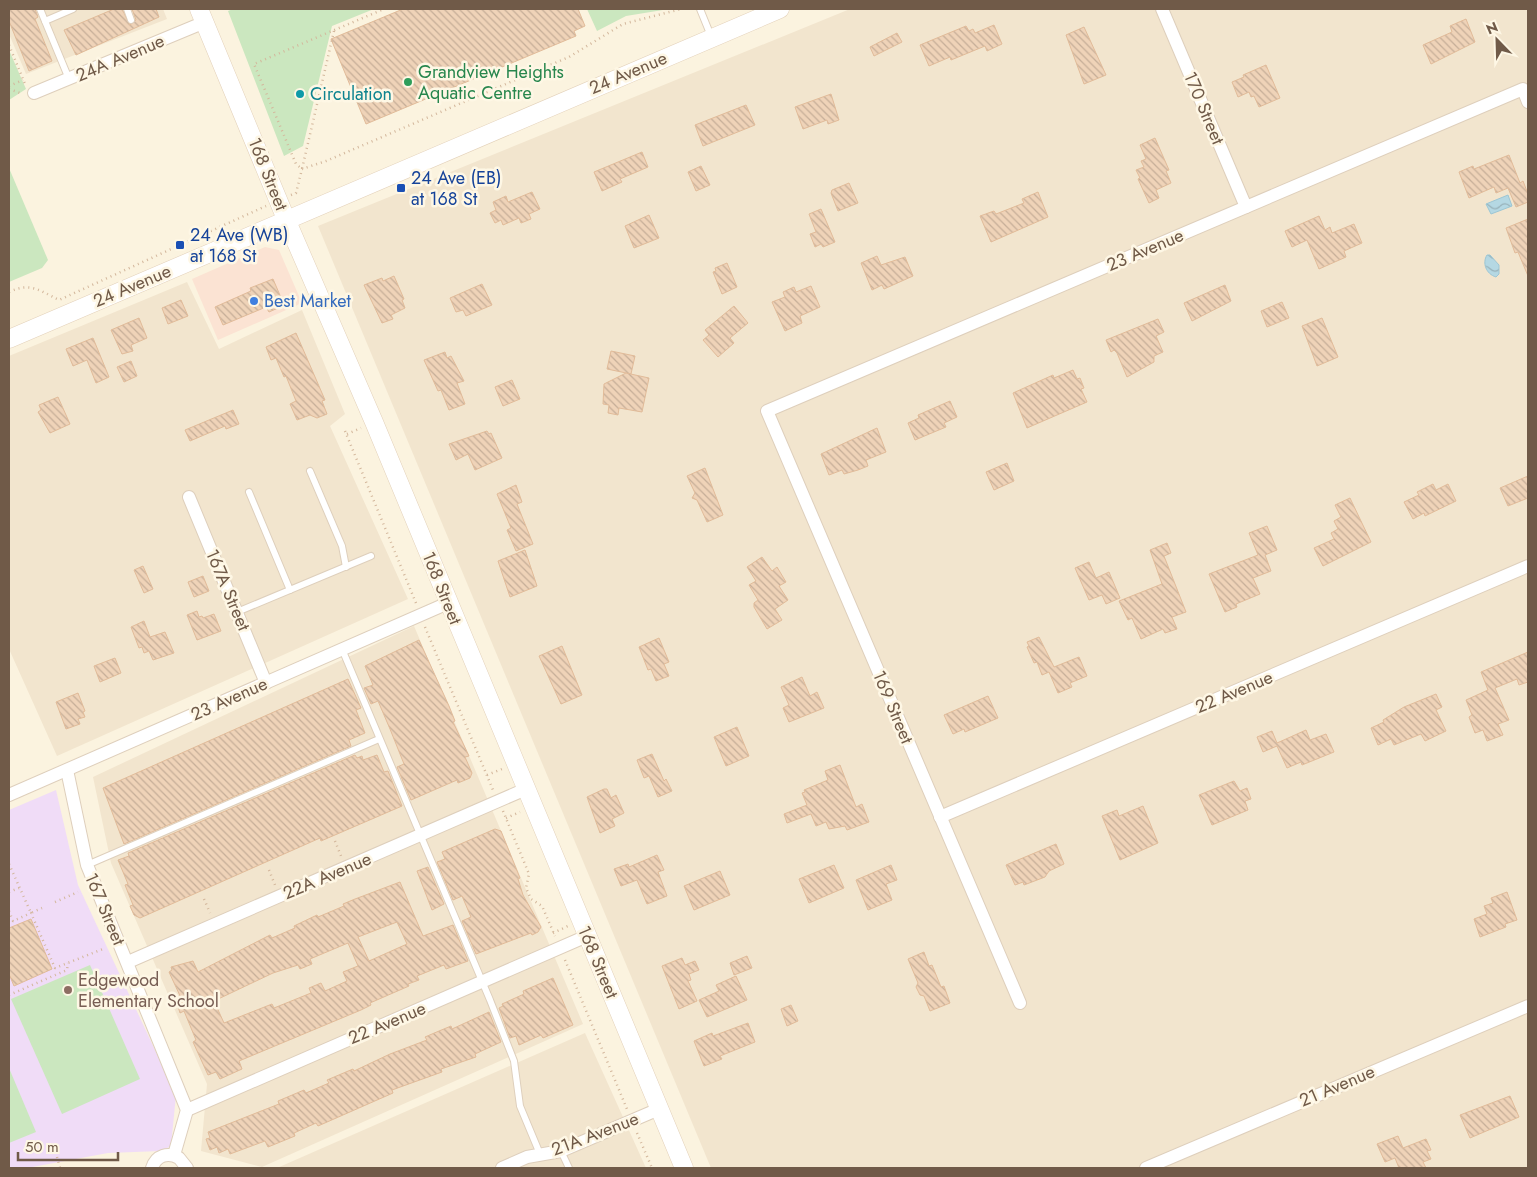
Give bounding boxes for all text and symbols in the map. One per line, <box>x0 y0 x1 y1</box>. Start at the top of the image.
north arrow <box>1472 15 1522 65</box>
text: N <box>1483 17 1501 39</box>
street label: 24A Avenue <box>72 28 168 88</box>
street label: 24 Avenue <box>585 45 671 101</box>
place label: Grandview Heights Aquatic Centre <box>418 59 564 106</box>
street label: 170 Street <box>1177 68 1231 149</box>
marker: Grandview Heights Aquatic Centre <box>402 76 414 88</box>
place label: Circulation <box>310 81 392 107</box>
marker: Circulation <box>294 88 306 100</box>
street label: 168 Street <box>242 134 295 215</box>
place label: 24 Ave (EB) at 168 St <box>411 165 502 212</box>
marker: 24 Ave (EB) at 168 St <box>395 182 407 194</box>
place label: 24 Ave (WB) at 168 St <box>190 222 288 269</box>
street label: 23 Avenue <box>1102 222 1188 278</box>
marker: 24 Ave (WB) at 168 St <box>174 239 186 251</box>
street label: 24 Avenue <box>89 258 175 314</box>
place label: Best Market <box>264 288 352 314</box>
marker: Best Market <box>248 295 260 307</box>
street label: 167A Street <box>199 545 257 635</box>
street label: 168 Street <box>416 548 469 629</box>
street label: 22 Avenue <box>1191 664 1277 720</box>
street label: 169 Street <box>866 666 920 748</box>
street label: 23 Avenue <box>186 671 272 727</box>
street label: 22A Avenue <box>279 846 375 906</box>
street label: 167 Street <box>78 869 132 950</box>
street label: 168 Street <box>571 922 625 1003</box>
place label: Edgewood Elementary School <box>78 967 219 1014</box>
marker: Edgewood Elementary School <box>62 984 74 996</box>
street label: 22 Avenue <box>344 995 430 1051</box>
street label: 21 Avenue <box>1295 1058 1379 1114</box>
street label: 21A Avenue <box>548 1105 642 1163</box>
scale bar <box>18 1130 118 1162</box>
text: 50 m <box>25 1136 59 1158</box>

